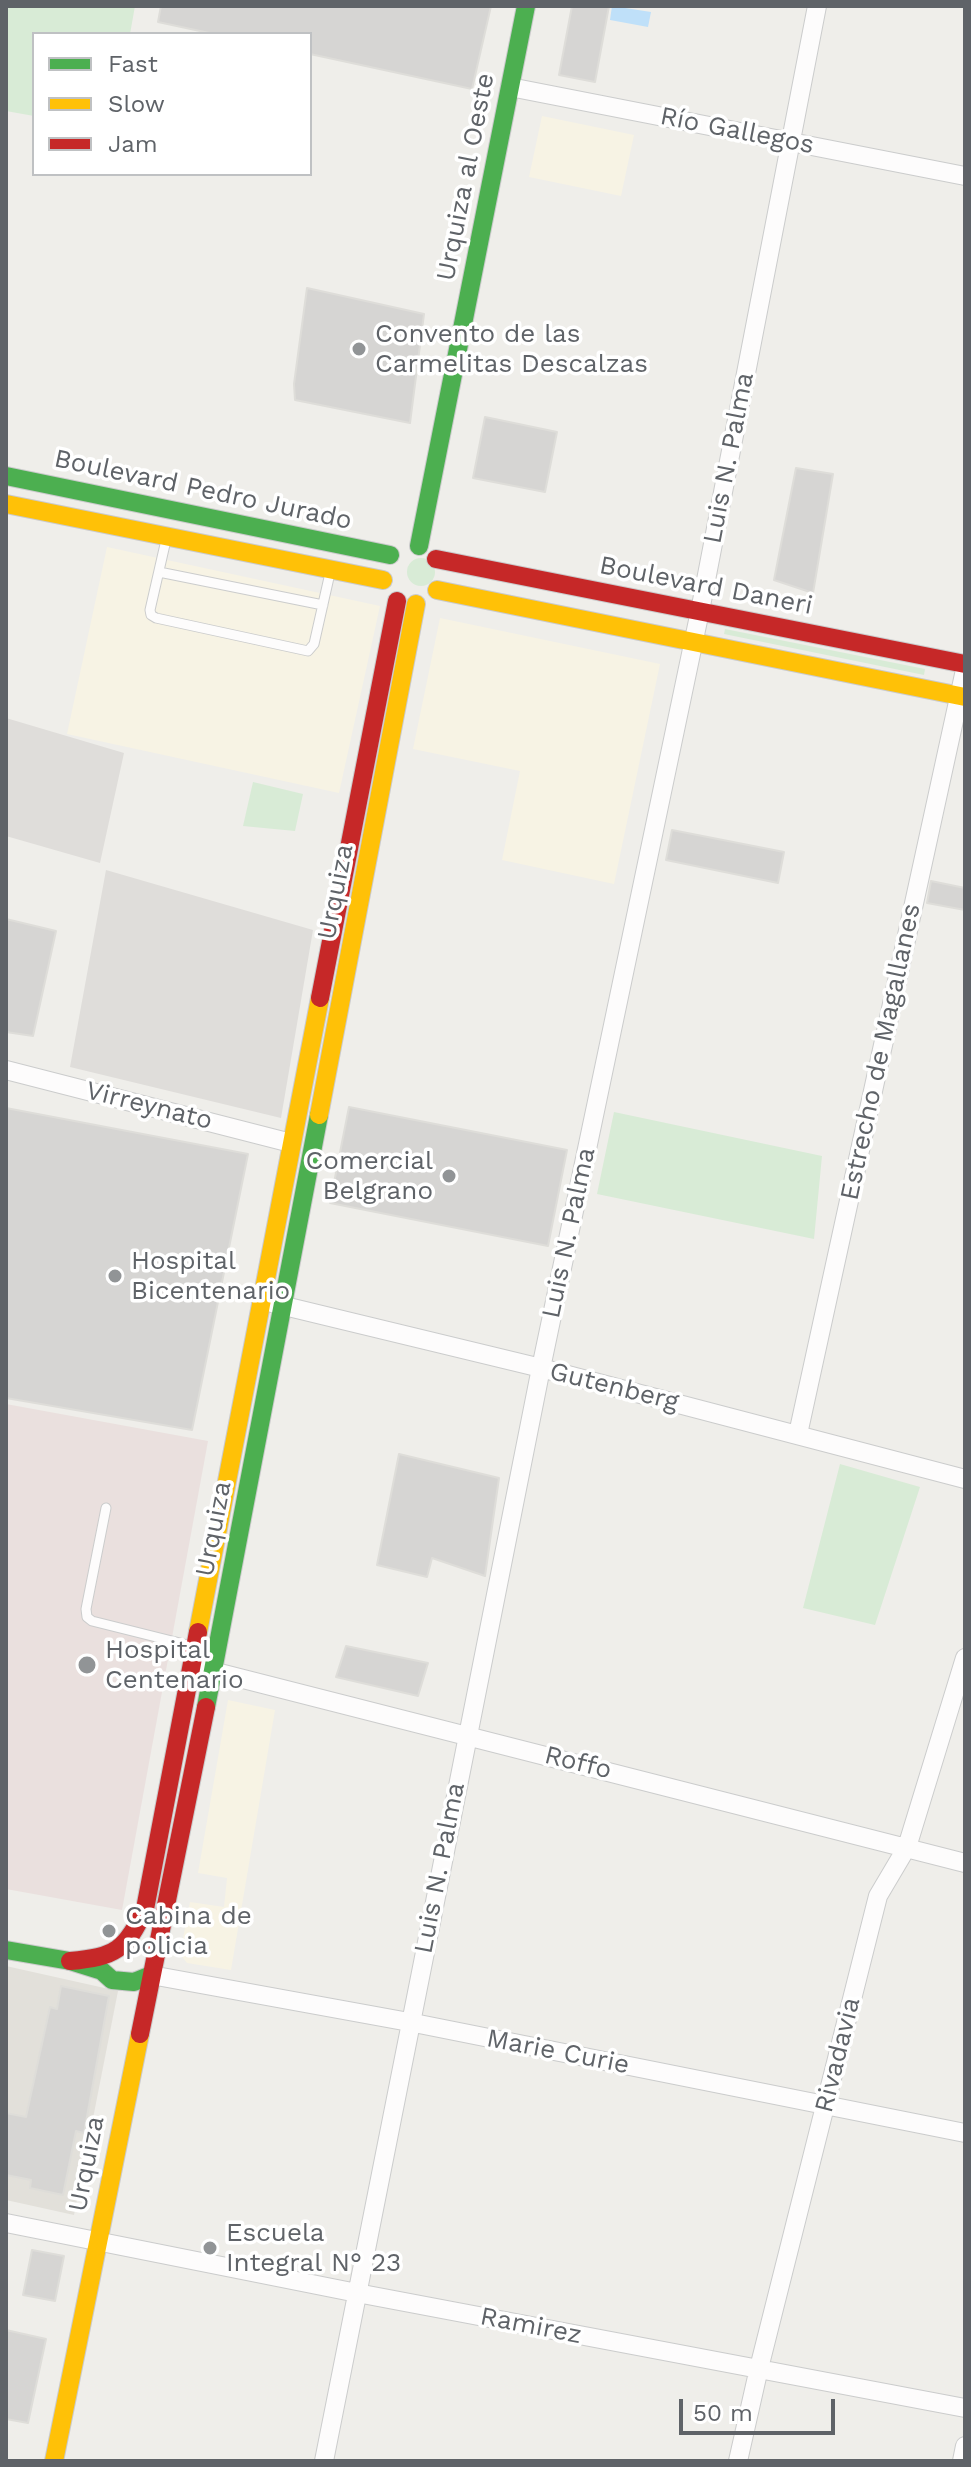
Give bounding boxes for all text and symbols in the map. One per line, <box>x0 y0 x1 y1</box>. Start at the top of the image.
legend <box>32 32 312 176</box>
text: Fast <box>108 50 158 78</box>
street label: Urquiza al Oeste <box>431 71 501 283</box>
text: Slow <box>108 90 165 118</box>
street label: Río Gallegos <box>657 101 817 161</box>
text: Jam <box>108 130 158 158</box>
place label: Convento de las Carmelitas Descalzas <box>375 318 648 380</box>
marker: Convento de las Carmelitas Descalzas <box>350 340 368 358</box>
street label: Luis N. Palma <box>697 370 761 546</box>
street label: Boulevard Pedro Jurado <box>51 443 355 537</box>
street label: Boulevard Daneri <box>597 550 815 622</box>
street label: Urquiza <box>311 842 361 942</box>
street label: Estrecho de Magallanes <box>834 901 928 1203</box>
street label: Virreynato <box>83 1075 215 1137</box>
place label: Comercial Belgrano <box>305 1145 433 1206</box>
street label: Luis N. Palma <box>536 1145 602 1321</box>
marker: Comercial Belgrano <box>440 1167 458 1185</box>
place label: Hospital Bicentenario <box>131 1245 290 1306</box>
marker: Hospital Bicentenario <box>106 1267 124 1285</box>
street label: Gutenberg <box>546 1356 682 1418</box>
street label: Urquiza <box>189 1479 239 1579</box>
place label: Hospital Centenario <box>105 1634 244 1696</box>
marker: Hospital Centenario <box>76 1654 98 1676</box>
street label: Roffo <box>541 1740 615 1786</box>
street label: Luis N. Palma <box>408 1780 472 1956</box>
place label: Cabina de policia <box>125 1900 252 1962</box>
marker: Cabina de policia <box>100 1922 118 1940</box>
street label: Rivadavia <box>809 1994 867 2116</box>
street label: Marie Curie <box>484 2023 632 2081</box>
street label: Urquiza <box>62 2114 112 2214</box>
place label: Escuela Integral N° 23 <box>226 2217 401 2278</box>
marker: Escuela Integral N° 23 <box>201 2239 219 2257</box>
street label: Ramirez <box>478 2301 584 2351</box>
scale bar <box>683 2383 839 2433</box>
text: 50 m <box>693 2399 753 2427</box>

